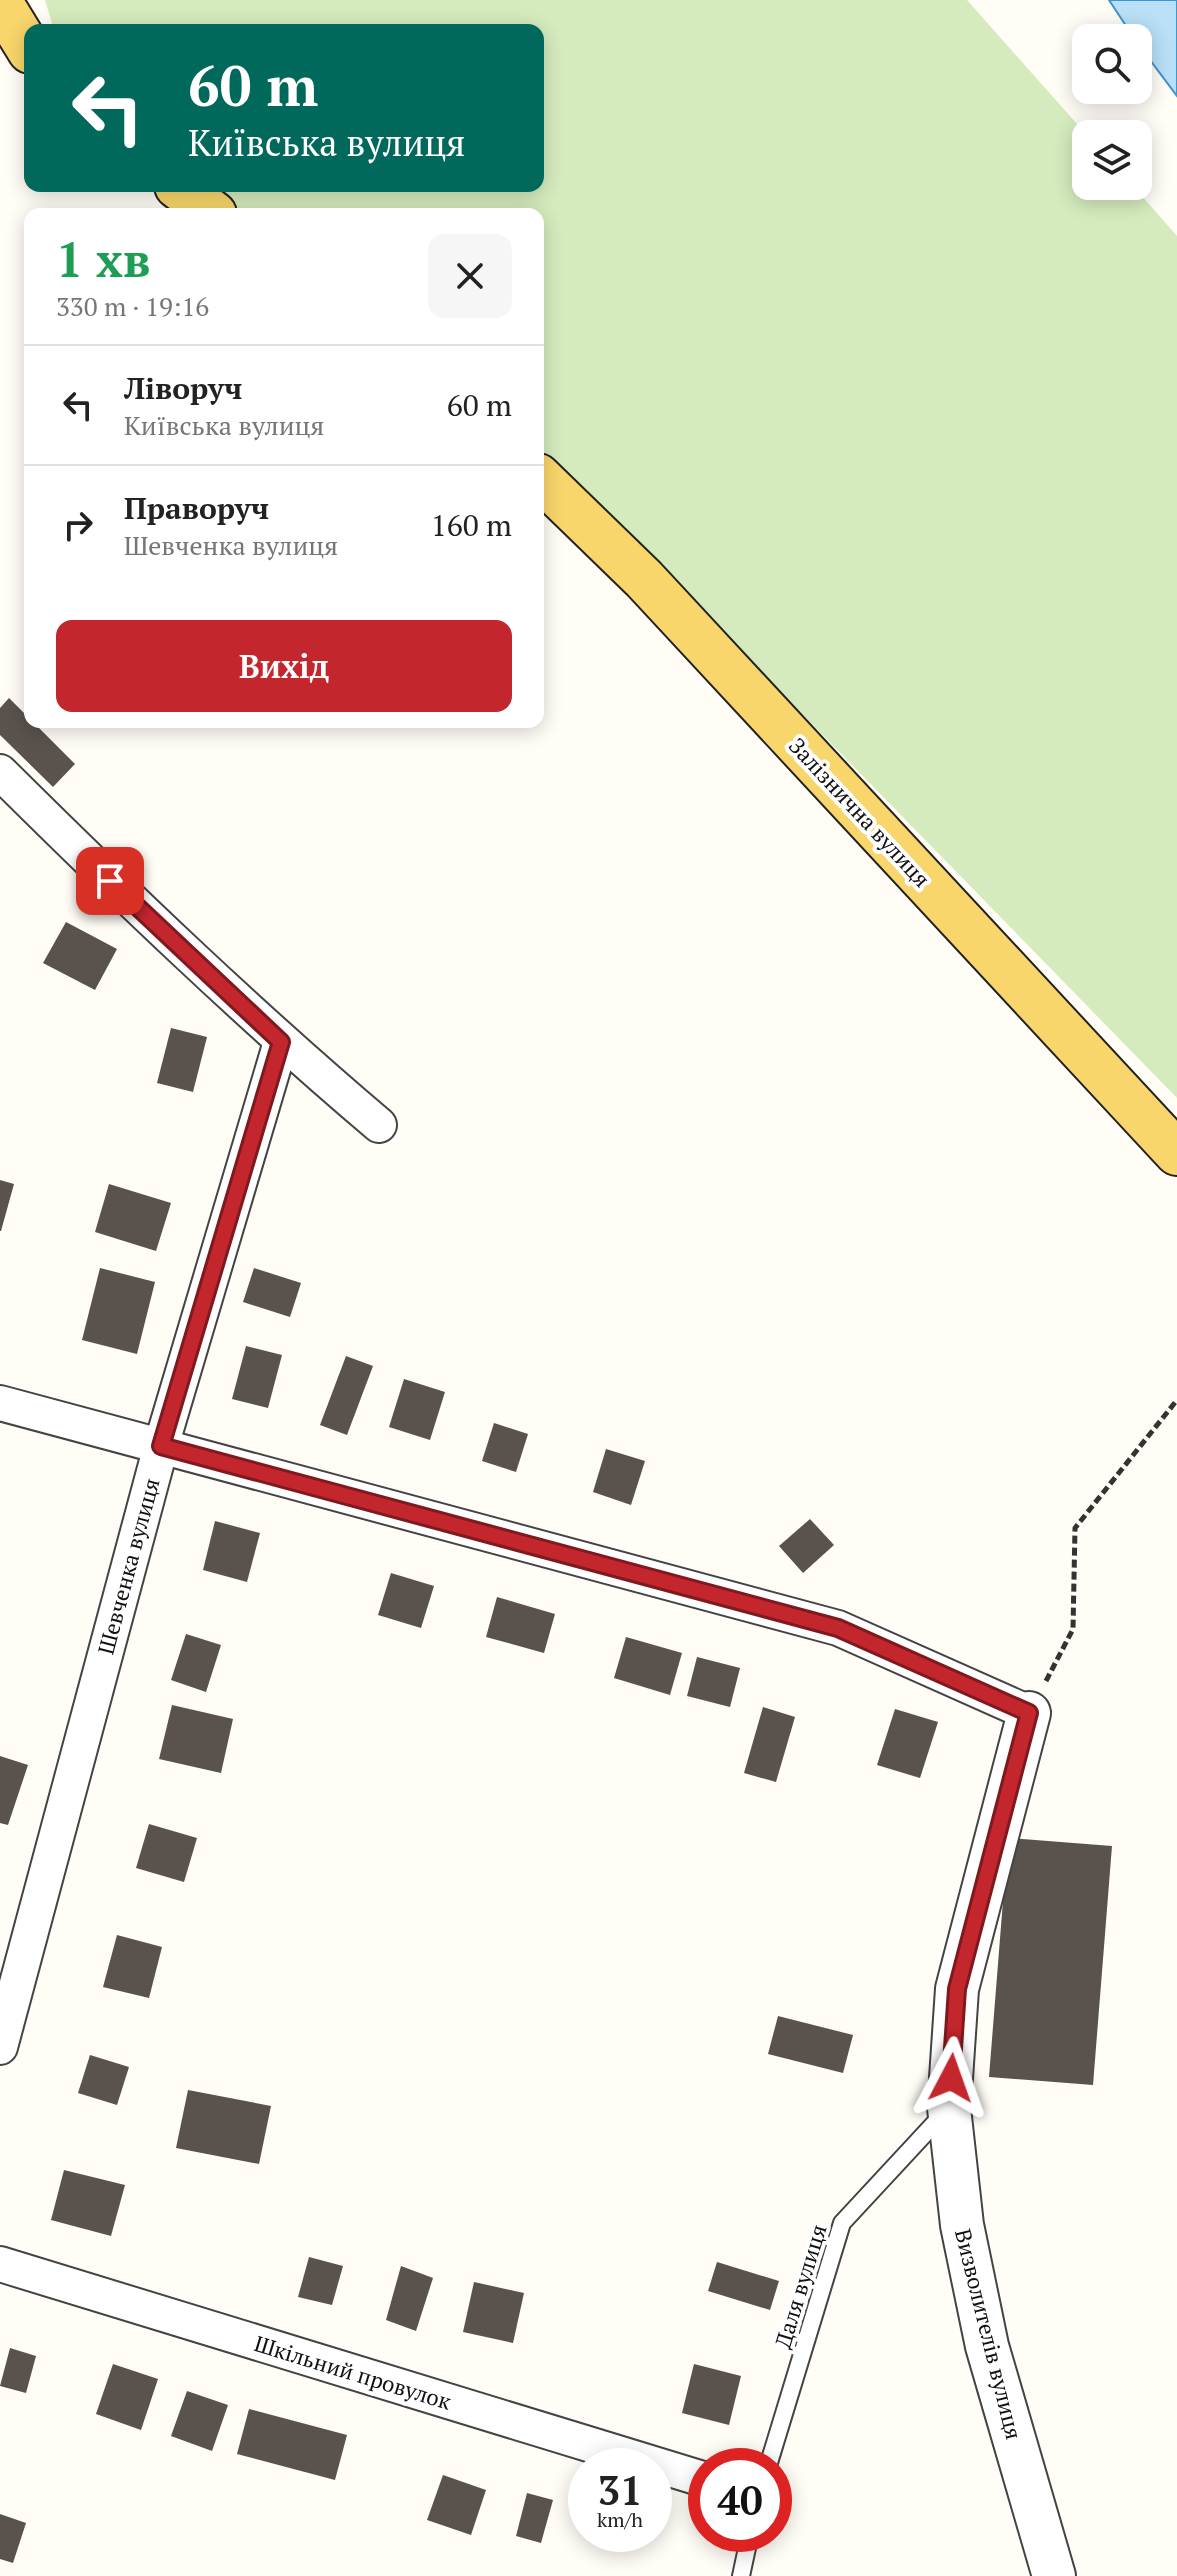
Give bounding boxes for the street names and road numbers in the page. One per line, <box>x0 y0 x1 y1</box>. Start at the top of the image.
street label: Залізнична вулиця <box>783 731 937 893</box>
street label: Шевченка вулиця <box>91 1475 165 1657</box>
street label: Даля вулиця <box>767 2221 833 2351</box>
street label: Визволителів вулиця <box>949 2226 1029 2442</box>
street label: Шкільний провулок <box>251 2328 455 2416</box>

